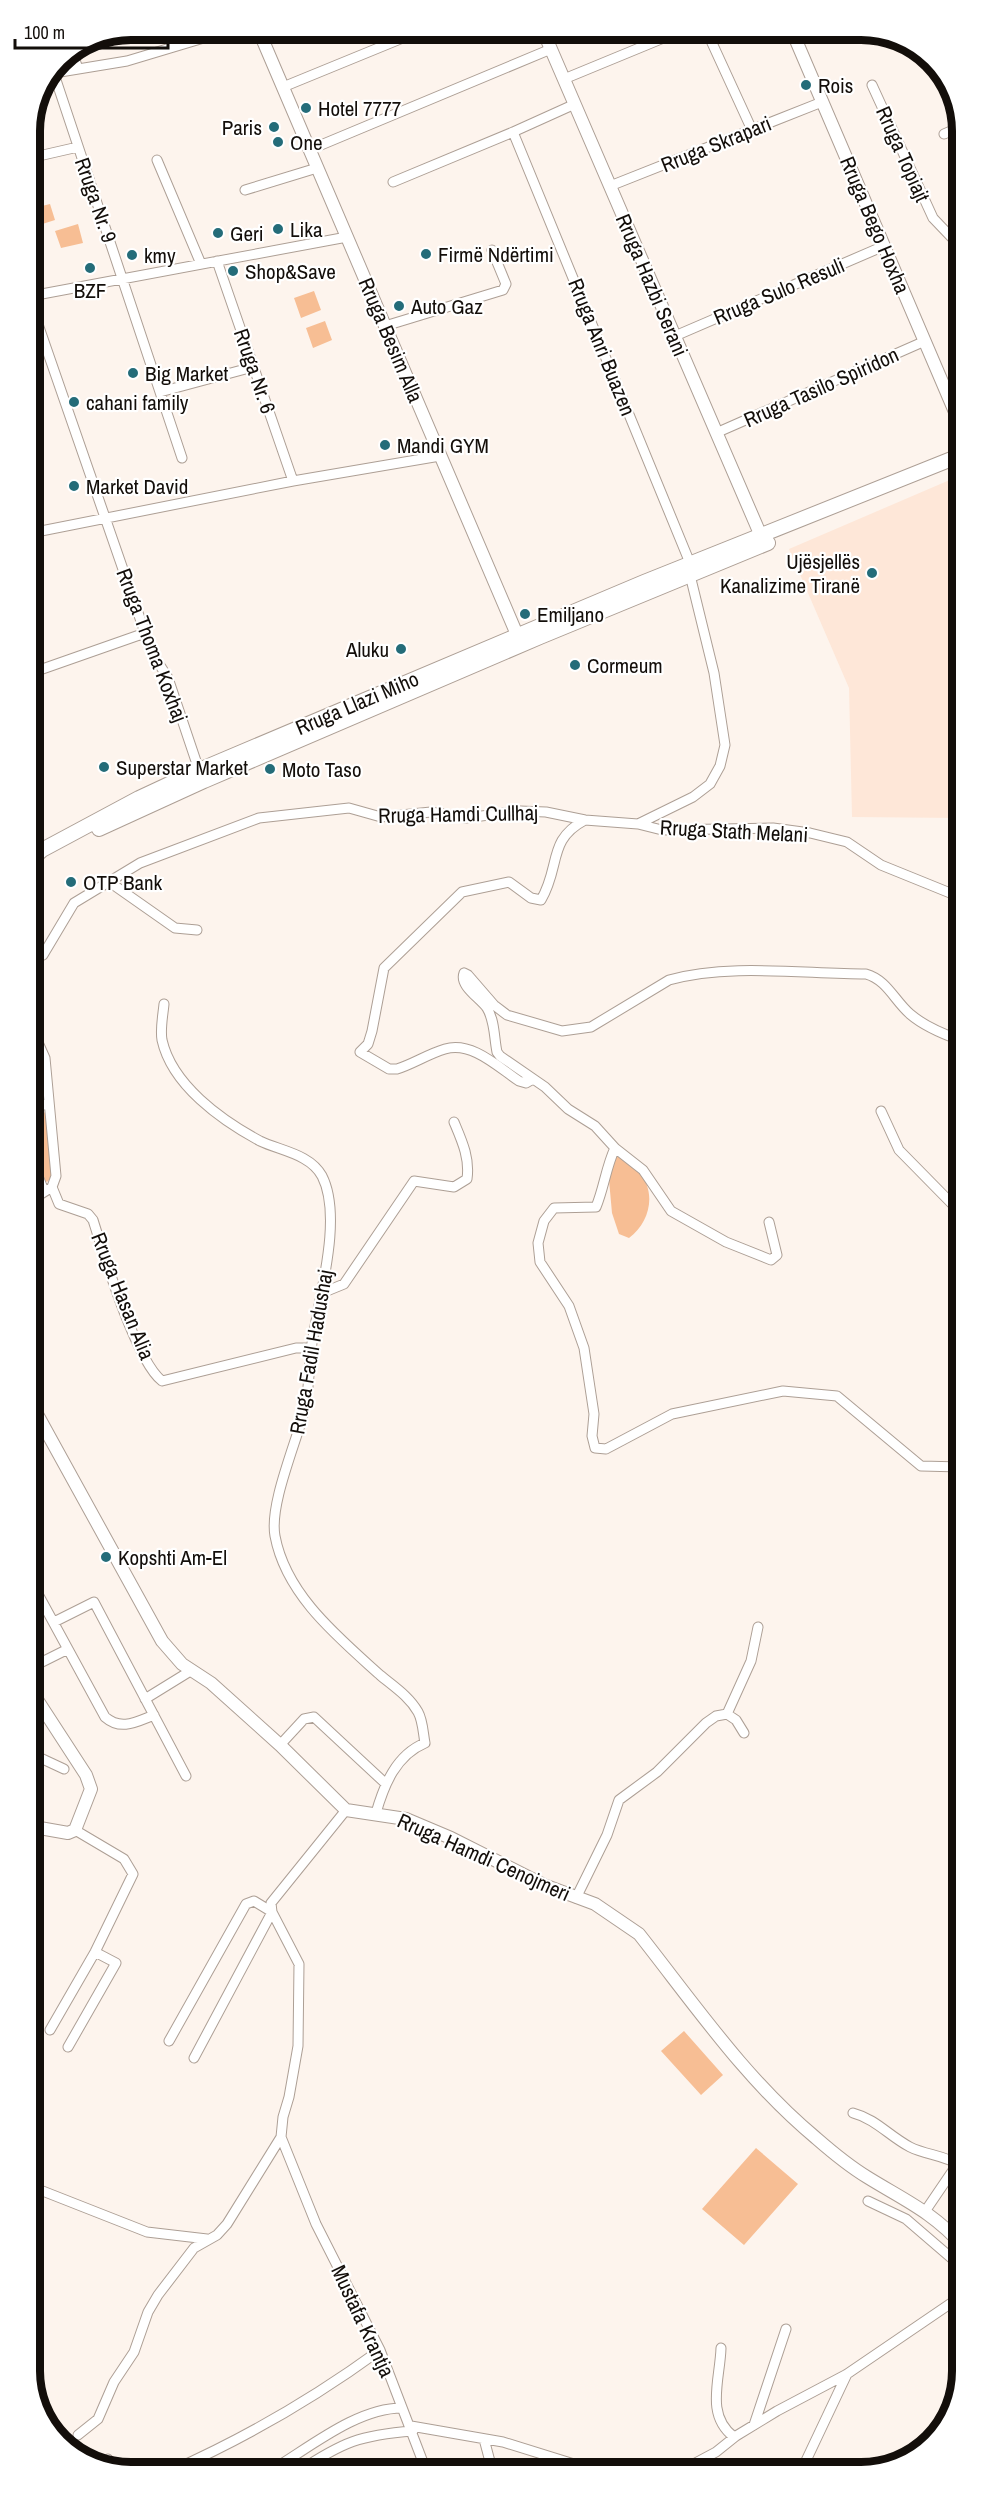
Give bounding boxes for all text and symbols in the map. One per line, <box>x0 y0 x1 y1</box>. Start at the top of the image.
scale bar <box>15 12 168 50</box>
text: 100 m <box>24 20 65 45</box>
place label: Rois <box>818 71 853 100</box>
marker: Rois <box>799 78 813 92</box>
place label: Hotel 7777 <box>318 94 401 123</box>
marker: Hotel 7777 <box>299 101 313 115</box>
street label: Rruga Topiajt <box>869 101 937 207</box>
street label: Rruga Skrapari <box>656 109 776 179</box>
place label: Paris <box>222 113 262 142</box>
marker: Paris <box>267 120 281 134</box>
place label: One <box>290 128 323 157</box>
marker: One <box>271 135 285 149</box>
street label: Rruga Bego Hoxha <box>833 152 917 298</box>
street label: Rruga Nr. 9 <box>68 154 124 246</box>
street label: Rruga Hazbi Serani <box>609 209 695 361</box>
place label: Lika <box>290 215 323 244</box>
place label: Geri <box>230 219 264 248</box>
marker: Lika <box>271 222 285 236</box>
marker: Geri <box>211 226 225 240</box>
place label: Firmë Ndërtimi <box>438 240 554 269</box>
place label: kmy <box>144 241 176 270</box>
marker: Firmë Ndërtimi <box>419 247 433 261</box>
marker: kmy <box>125 248 139 262</box>
street label: Rruga Sulo Resuli <box>709 250 849 332</box>
place label: Shop&Save <box>245 257 336 286</box>
marker: BZF <box>83 261 97 275</box>
marker: Shop&Save <box>226 264 240 278</box>
street label: Rruga Besim Alla <box>352 273 431 407</box>
street label: Rruga Anri Buazen <box>561 274 643 420</box>
place label: BZF <box>74 276 106 305</box>
place label: Auto Gaz <box>410 292 483 321</box>
marker: Auto Gaz <box>392 299 406 313</box>
street label: Rruga Nr. 6 <box>227 325 283 417</box>
street label: Rruga Tasilo Spiridon <box>739 340 903 434</box>
place label: Big Market <box>145 359 228 388</box>
marker: Big Market <box>126 366 140 380</box>
place label: cahani family <box>86 388 189 417</box>
marker: cahani family <box>67 395 81 409</box>
place label: Mandi GYM <box>397 431 489 460</box>
marker: Mandi GYM <box>378 438 392 452</box>
place label: Market David <box>86 472 188 501</box>
marker: Market David <box>67 479 81 493</box>
place label: Ujësjellës Kanalizime Tiranë <box>720 547 860 600</box>
street label: Rruga Thoma Koxhaj <box>109 564 195 726</box>
marker: Ujësjellës Kanalizime Tiranë <box>865 566 879 580</box>
place label: Emiljano <box>537 600 604 629</box>
marker: Emiljano <box>518 607 532 621</box>
place label: Aluku <box>345 635 389 664</box>
marker: Aluku <box>394 642 408 656</box>
place label: Cormeum <box>587 651 663 680</box>
marker: Cormeum <box>568 658 582 672</box>
street label: Rruga Llazi Miho <box>291 664 423 742</box>
place label: Superstar Market <box>116 753 248 782</box>
place label: Moto Taso <box>282 755 362 784</box>
marker: Superstar Market <box>97 760 111 774</box>
marker: Moto Taso <box>263 762 277 776</box>
street label: Rruga Hamdi Cullhaj <box>378 798 538 830</box>
street label: Rruga Stath Melani <box>659 813 809 849</box>
place label: OTP Bank <box>83 868 163 897</box>
marker: OTP Bank <box>64 875 78 889</box>
street label: Rruga Hasan Alia <box>84 1228 162 1364</box>
street label: Rruga Fadil Hadushaj <box>282 1267 340 1437</box>
place label: Kopshti Am-El <box>118 1543 227 1572</box>
marker: Kopshti Am-El <box>99 1550 113 1564</box>
street label: Rruga Hamdi Cenojmeri <box>393 1806 575 1908</box>
street label: Mustafa Krantja <box>324 2260 402 2382</box>

